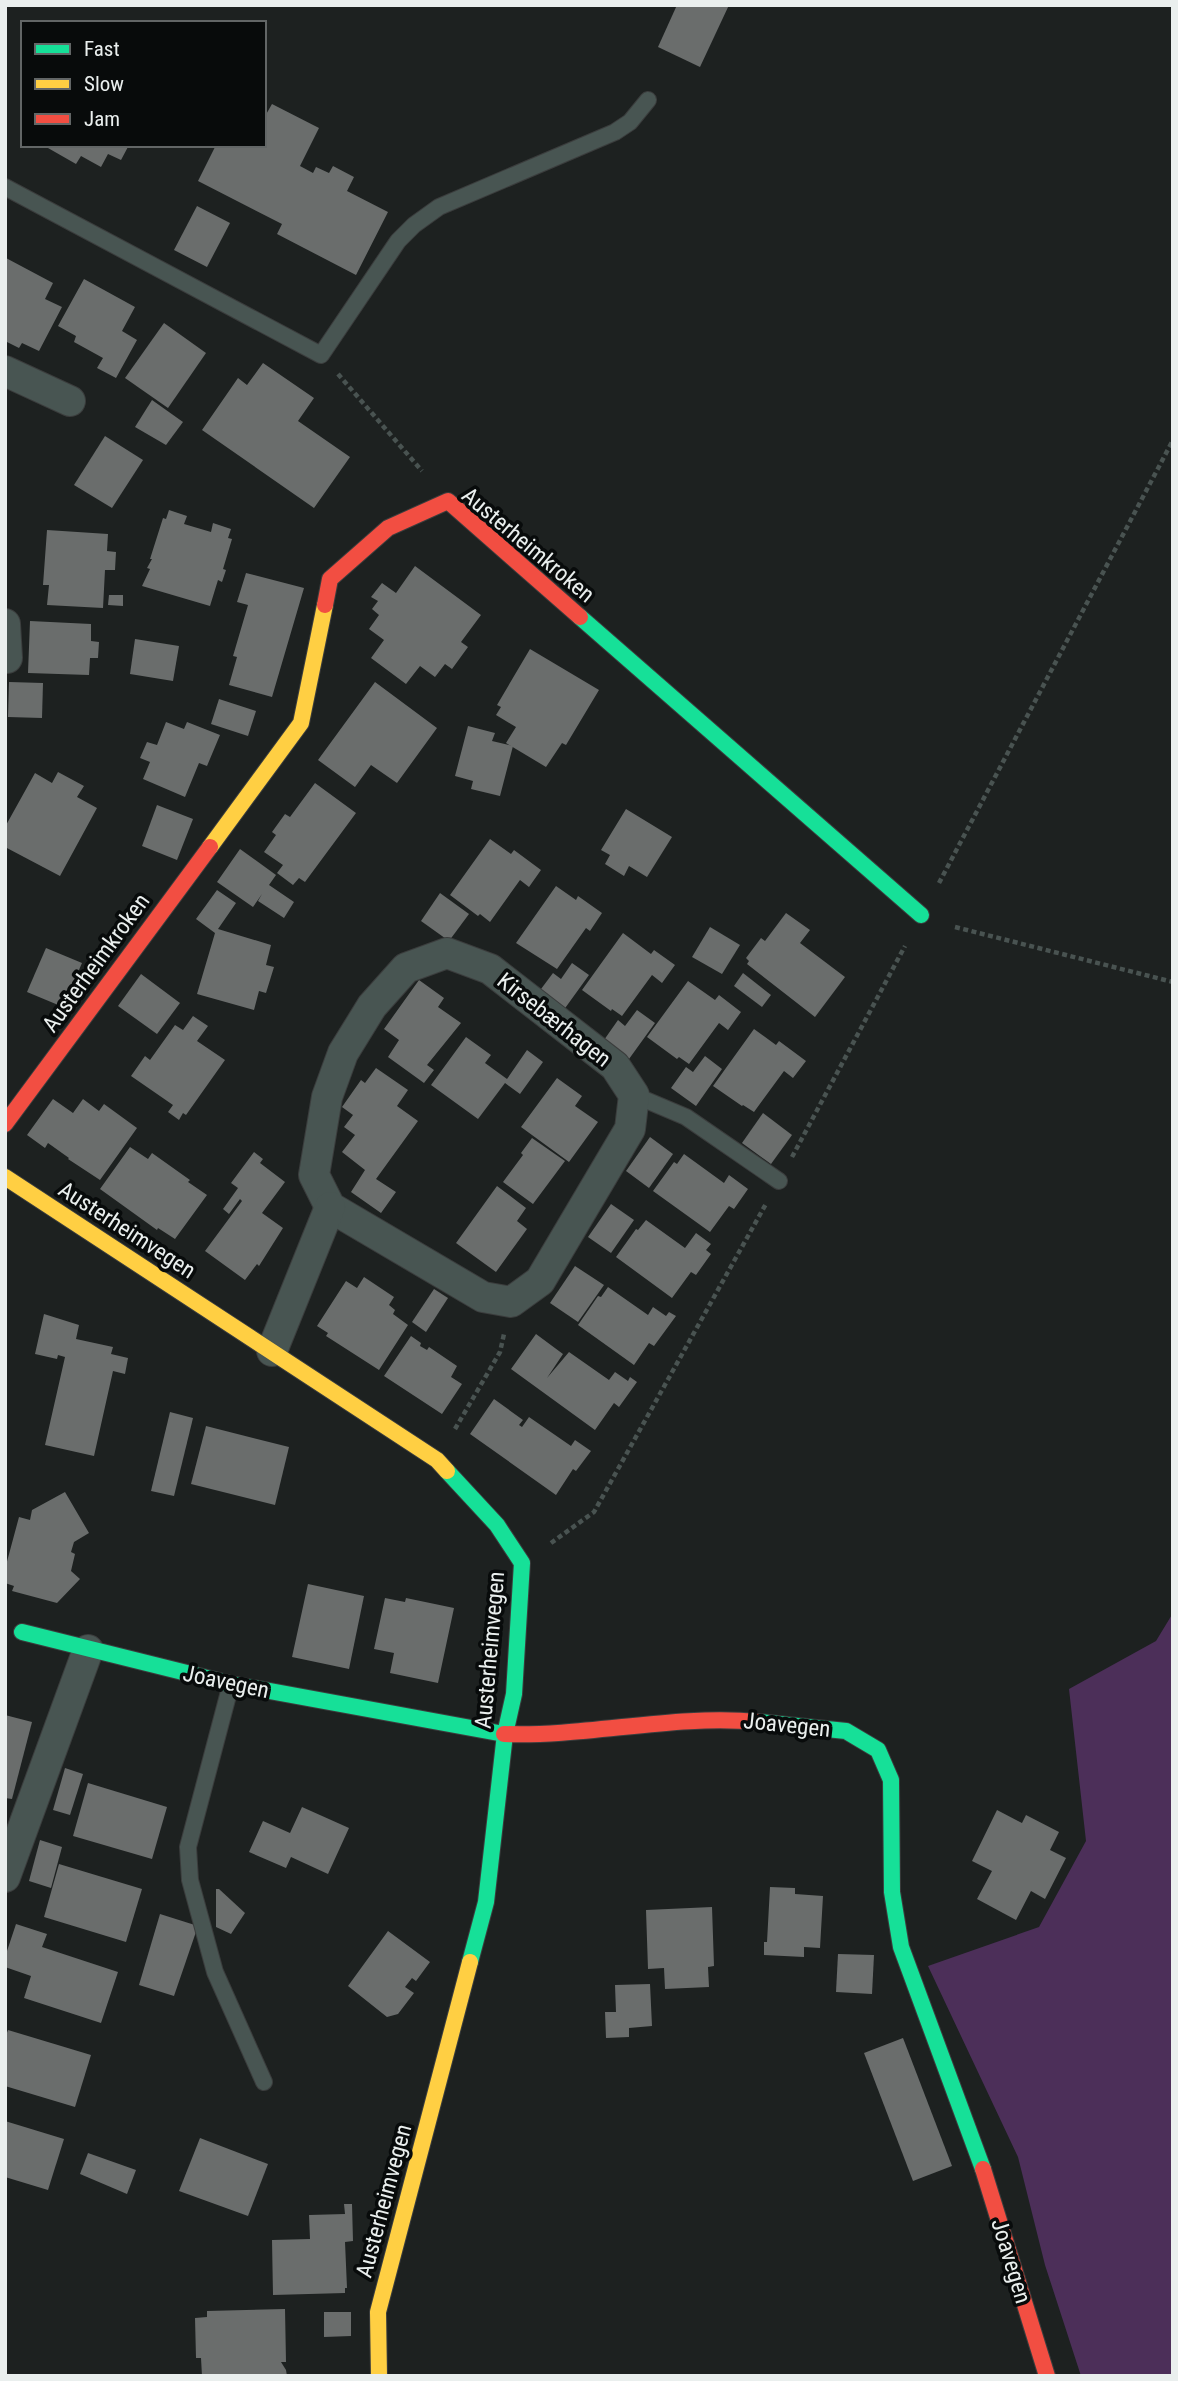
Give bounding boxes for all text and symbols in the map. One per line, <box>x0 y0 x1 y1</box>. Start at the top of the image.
legend <box>21 21 266 147</box>
text: Fast <box>84 37 120 61</box>
text: Slow <box>84 72 124 96</box>
text: Jam <box>84 107 120 131</box>
street label: Austerheimkroken <box>456 482 600 608</box>
street label: Austerheimkroken <box>37 888 155 1038</box>
street label: Kirsebærhagen <box>492 967 616 1073</box>
street label: Austerheimvegen <box>54 1176 200 1284</box>
street label: Austerheimvegen <box>470 1570 510 1730</box>
street label: Joavegen <box>181 1660 271 1704</box>
street label: Joavegen <box>742 1707 832 1743</box>
street label: Austerheimvegen <box>351 2121 417 2281</box>
street label: Joavegen <box>985 2215 1037 2307</box>

